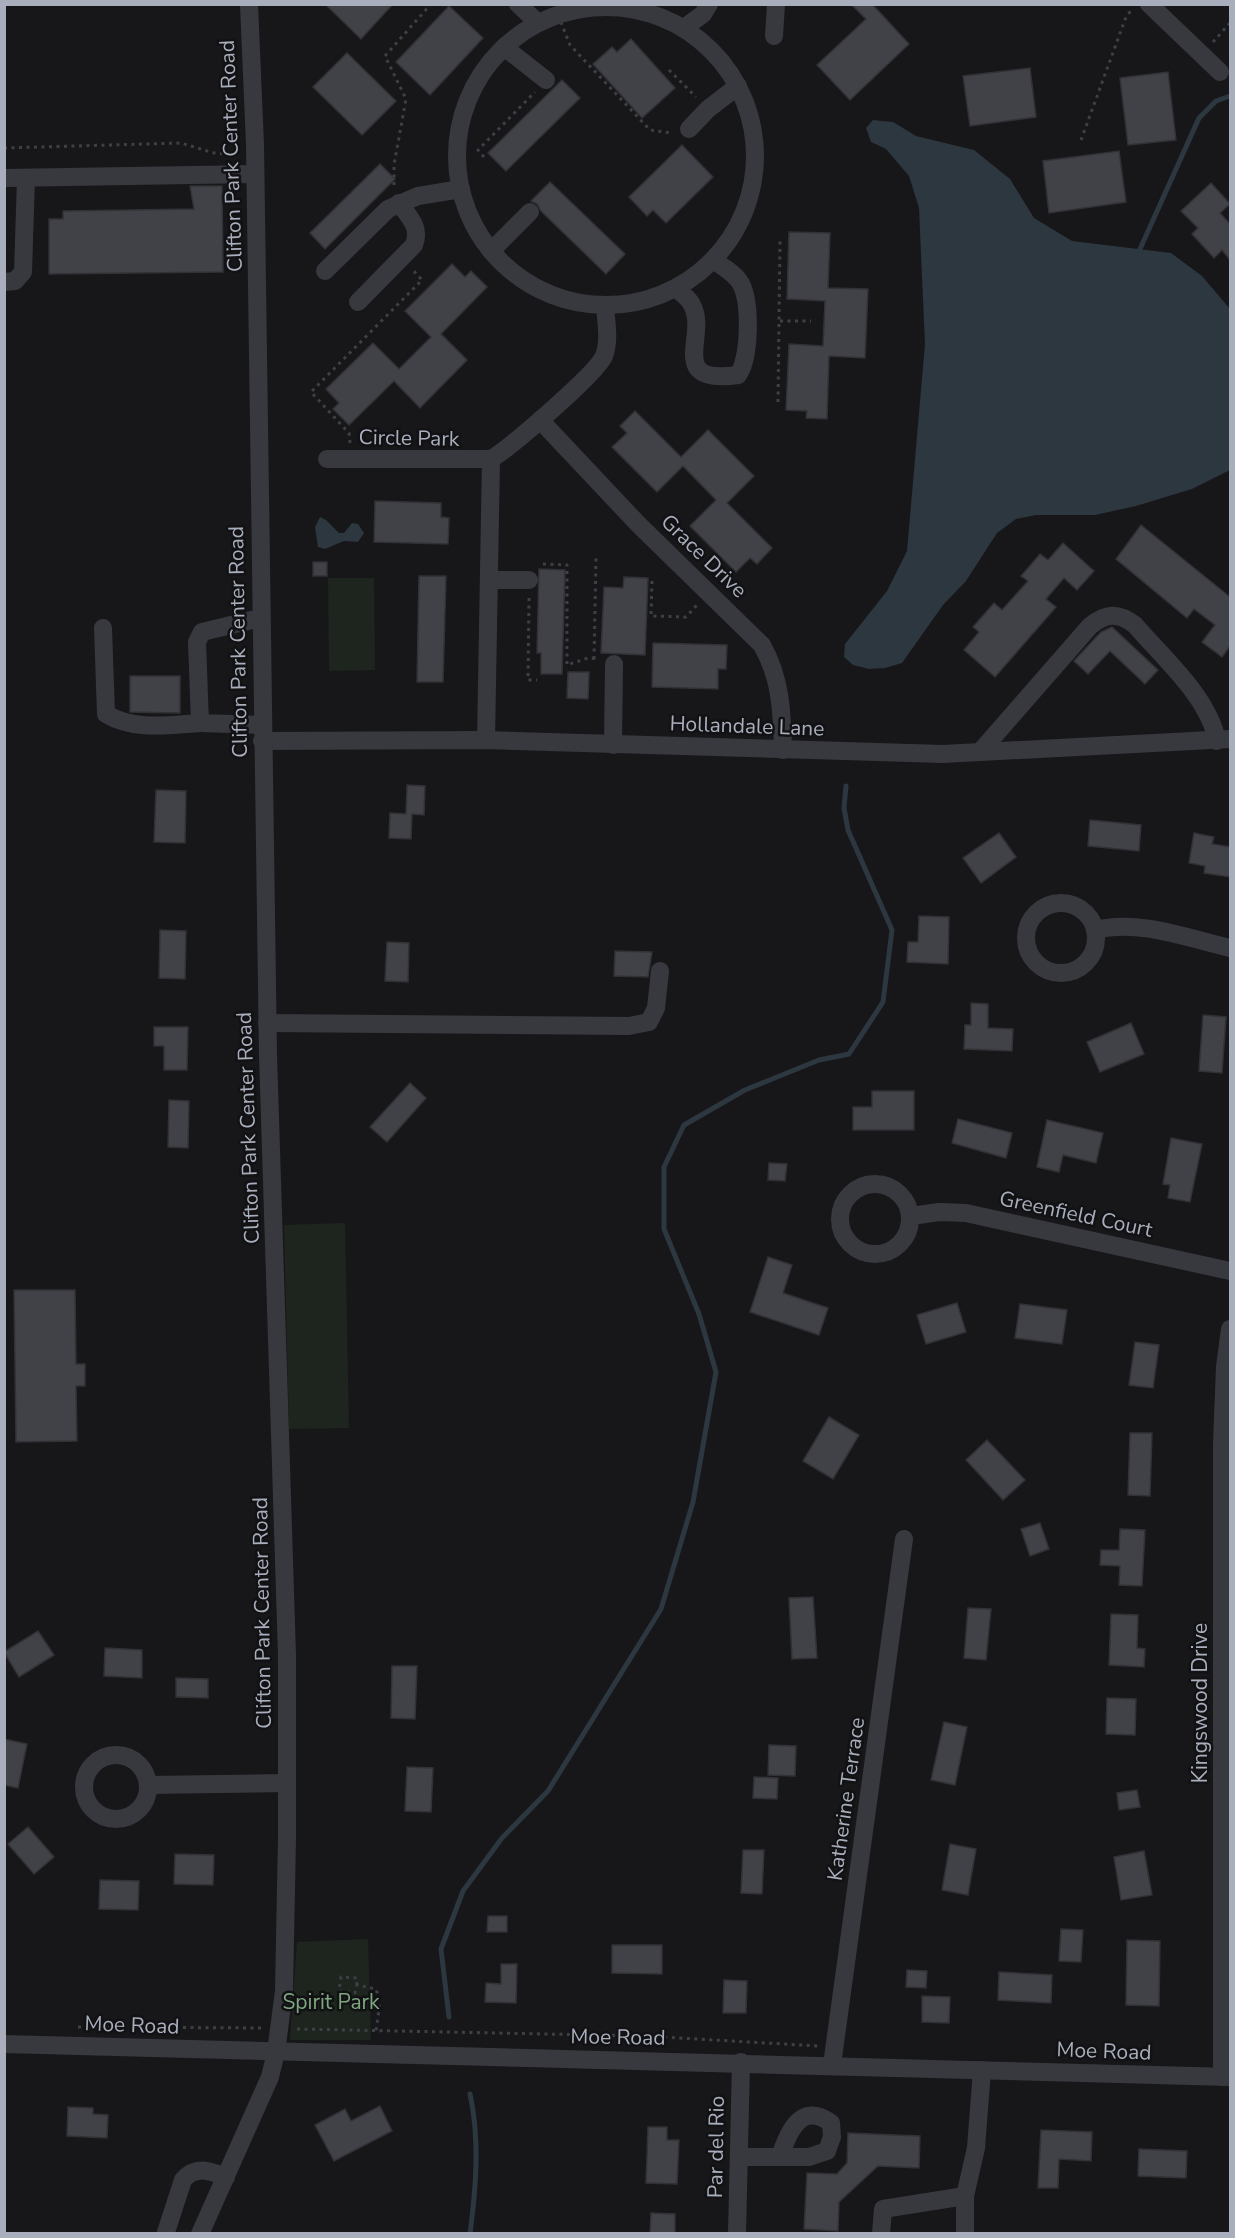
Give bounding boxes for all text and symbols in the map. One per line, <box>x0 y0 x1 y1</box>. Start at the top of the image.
street label: Clifton Park Center Road <box>213 40 249 272</box>
street label: Circle Park <box>358 423 460 453</box>
street label: Grace Drive <box>655 508 753 604</box>
street label: Clifton Park Center Road <box>222 526 254 758</box>
street label: Hollandale Lane <box>669 709 825 743</box>
street label: Clifton Park Center Road <box>230 1012 266 1244</box>
street label: Greenfield Court <box>997 1184 1156 1244</box>
street label: Clifton Park Center Road <box>246 1497 278 1729</box>
street label: Kingswood Drive <box>1186 1623 1214 1783</box>
street label: Katherine Terrace <box>821 1716 871 1882</box>
park label: Spirit Park <box>282 1988 380 2016</box>
street label: Moe Road <box>84 2009 180 2041</box>
street label: Moe Road <box>570 2022 666 2052</box>
street label: Moe Road <box>1056 2035 1152 2067</box>
street label: Par del Rio <box>701 2096 731 2198</box>

